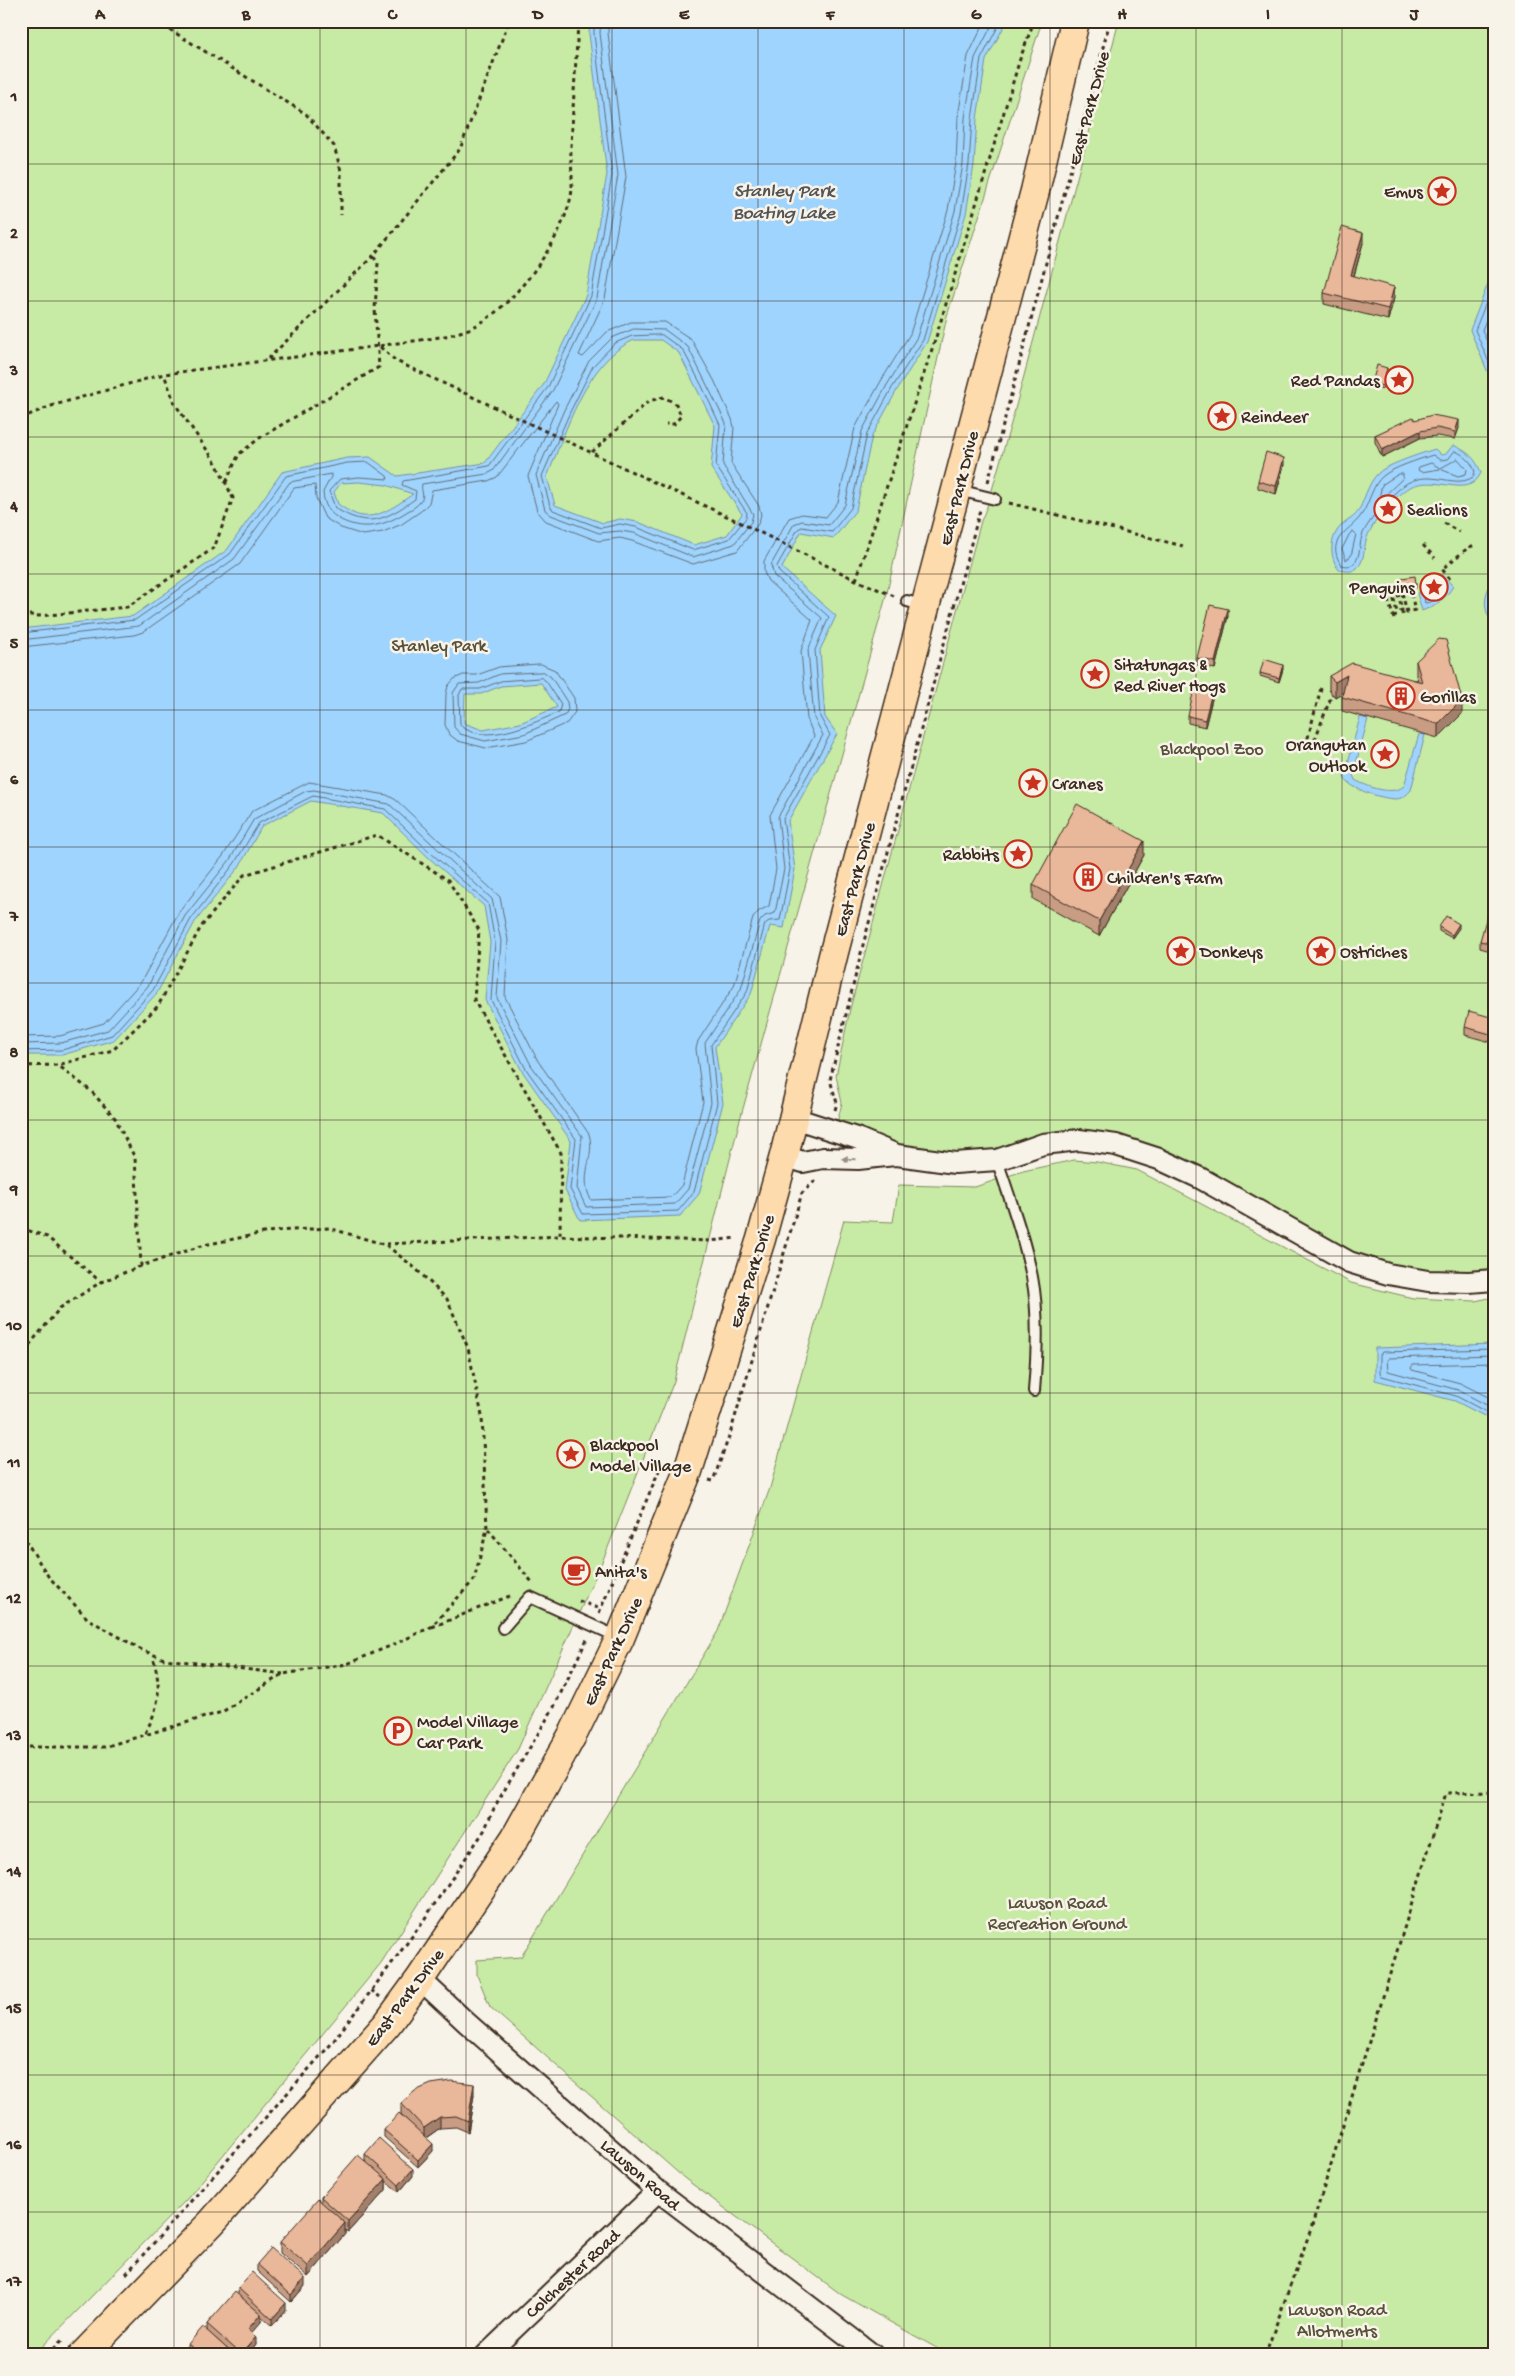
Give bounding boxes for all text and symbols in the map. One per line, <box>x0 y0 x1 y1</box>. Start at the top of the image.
text: A <box>94 7 106 26</box>
text: B <box>241 7 251 26</box>
text: C <box>387 7 398 26</box>
text: D <box>531 7 544 26</box>
text: E <box>679 7 690 26</box>
text: F <box>825 7 836 26</box>
text: G <box>971 7 982 26</box>
text: H <box>1117 7 1127 26</box>
text: I <box>1266 7 1270 26</box>
text: J <box>1409 7 1420 26</box>
street label: East Park Drive <box>1065 49 1116 168</box>
text: 1 <box>10 89 17 108</box>
place icon: Emus <box>1427 176 1457 206</box>
water label: Stanley Park Boating Lake <box>733 181 836 226</box>
place label: Emus <box>1384 183 1424 204</box>
text: 2 <box>10 226 18 245</box>
text: 3 <box>9 363 18 382</box>
place icon: Red Pandas <box>1384 365 1414 395</box>
place label: Red Pandas <box>1291 372 1381 393</box>
place icon: Reindeer <box>1207 401 1237 431</box>
place label: Reindeer <box>1241 408 1309 429</box>
street label: East Park Drive <box>936 428 985 548</box>
place icon: Sealions <box>1373 494 1403 524</box>
text: 4 <box>9 499 18 518</box>
place label: Sealions <box>1407 501 1468 522</box>
place icon: Penguins <box>1419 572 1449 602</box>
place label: Penguins <box>1348 579 1416 600</box>
text: 5 <box>10 636 19 655</box>
park label: Stanley Park <box>392 637 488 658</box>
place label: Sitatungas & Red River Hogs <box>1114 656 1227 698</box>
place icon: Sitatungas & Red River Hogs <box>1080 659 1110 689</box>
building icon: Gorillas <box>1386 681 1416 711</box>
place label: Gorillas <box>1420 688 1477 709</box>
place label: Orangutan Outlook <box>1286 736 1368 778</box>
place icon: Orangutan Outlook <box>1370 739 1400 769</box>
park label: Blackpool Zoo <box>1159 740 1264 761</box>
place icon: Cranes <box>1018 768 1048 798</box>
text: 6 <box>10 772 19 791</box>
place label: Cranes <box>1052 775 1104 796</box>
street label: East Park Drive <box>831 820 882 939</box>
place icon: Rabbits <box>1003 839 1033 869</box>
place label: Rabbits <box>943 846 1000 867</box>
building icon: Children's Farm <box>1073 862 1103 892</box>
place label: Children's Farm <box>1107 869 1223 890</box>
text: 7 <box>9 909 19 928</box>
place icon: Donkeys <box>1166 936 1196 966</box>
place icon: Ostriches <box>1306 936 1336 966</box>
place label: Donkeys <box>1199 943 1264 964</box>
place label: Ostriches <box>1340 943 1408 964</box>
text: 8 <box>10 1045 19 1064</box>
one-way arrow <box>840 1154 856 1162</box>
text: 9 <box>9 1182 18 1201</box>
street label: East Park Drive <box>726 1212 781 1331</box>
text: 10 <box>5 1318 22 1337</box>
place label: Blackpool Model Village <box>589 1436 692 1478</box>
place icon: Blackpool Model Village <box>556 1439 586 1469</box>
text: 11 <box>7 1455 20 1474</box>
cafe icon: Anita's <box>561 1556 591 1586</box>
place label: Anita's <box>595 1563 648 1584</box>
text: 12 <box>6 1591 21 1610</box>
street label: East Park Drive <box>580 1594 649 1710</box>
place label: Model Village Car Park <box>417 1713 519 1755</box>
parking icon: Model Village Car Park <box>383 1716 413 1746</box>
text: 13 <box>6 1728 21 1747</box>
text: 14 <box>6 1864 21 1883</box>
park label: Lawson Road Recreation Ground <box>988 1894 1128 1936</box>
street label: East Park Drive <box>362 1945 450 2052</box>
text: 15 <box>6 2001 22 2020</box>
street label: Lawson Road <box>595 2136 685 2217</box>
text: 16 <box>6 2137 22 2156</box>
street label: Colchester Road <box>522 2225 626 2324</box>
text: 17 <box>6 2274 22 2293</box>
park label: Lawson Road Allotments <box>1288 2301 1388 2343</box>

